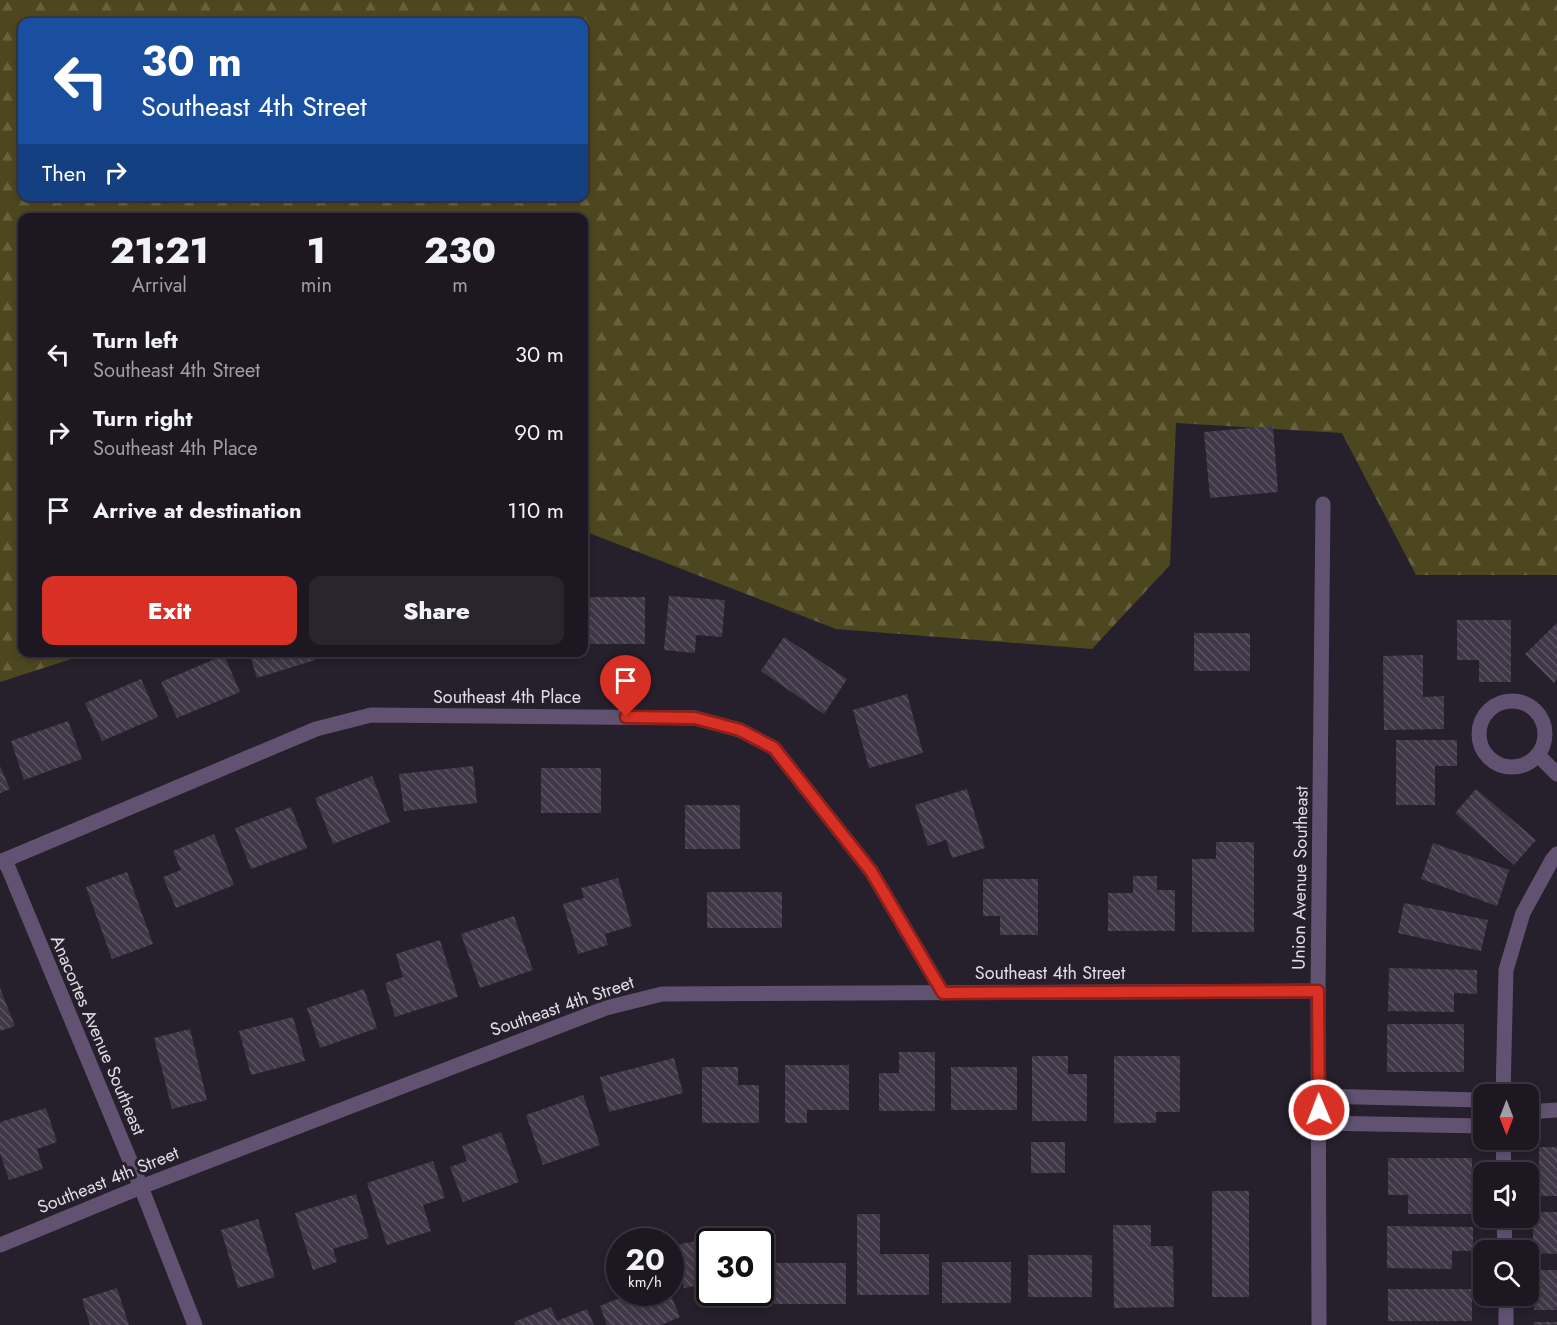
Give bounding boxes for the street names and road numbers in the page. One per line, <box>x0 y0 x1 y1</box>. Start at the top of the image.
street label: Southeast 4th Place <box>433 684 581 710</box>
street label: Union Avenue Southeast <box>1285 785 1315 970</box>
street label: Anacortes Avenue Southeast <box>44 931 152 1140</box>
street label: Southeast 4th Street <box>975 960 1126 986</box>
street label: Southeast 4th Street <box>487 969 638 1043</box>
street label: Southeast 4th Street <box>33 1140 183 1220</box>

